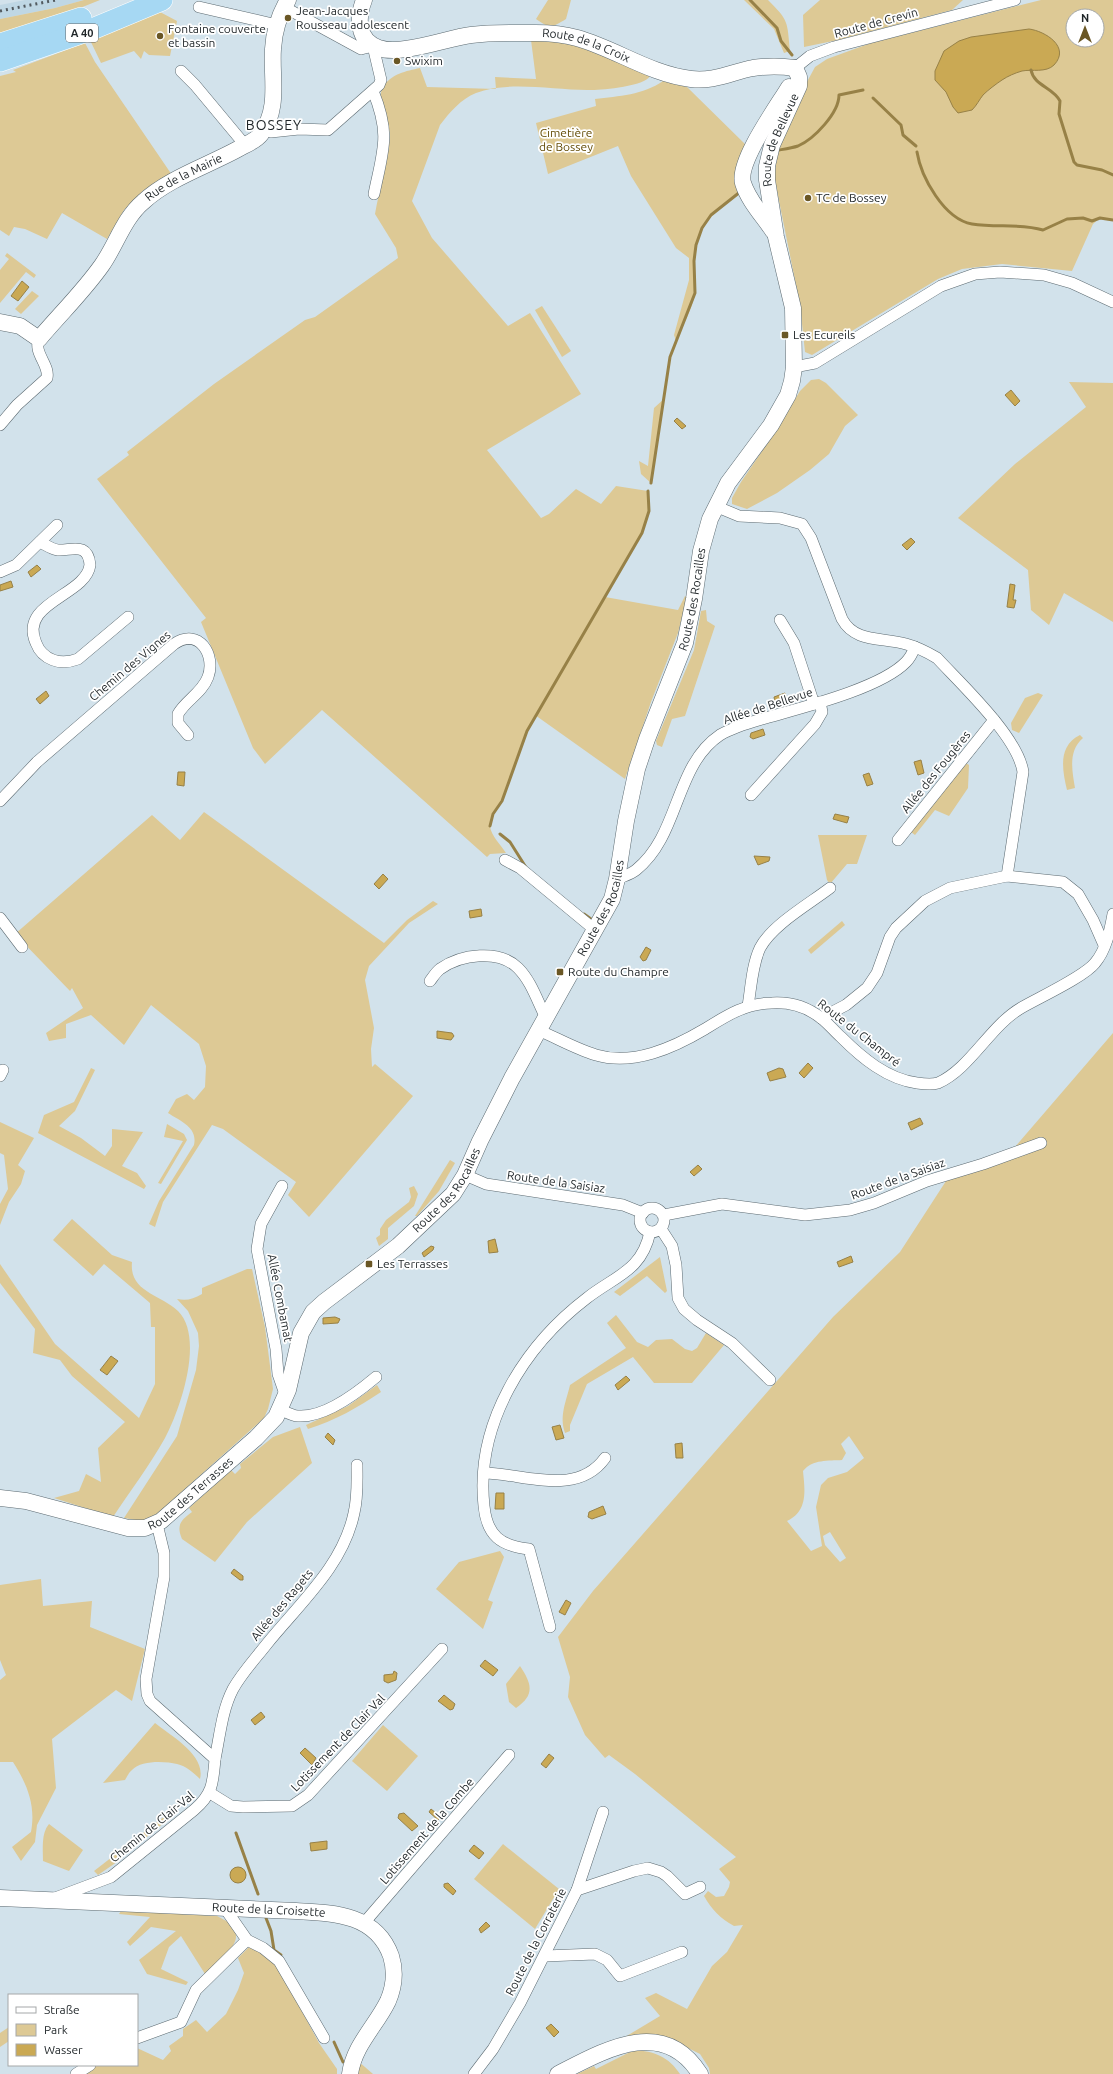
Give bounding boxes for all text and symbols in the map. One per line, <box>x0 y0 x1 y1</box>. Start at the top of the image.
place label: Jean-Jacques Rousseau adolescent <box>296 4 409 31</box>
street label: Route de Crevin <box>833 5 919 40</box>
north arrow <box>1065 8 1105 48</box>
text: N <box>1081 12 1089 24</box>
marker: Jean-Jacques Rousseau adolescent <box>283 13 293 23</box>
place label: Fontaine couverte et bassin <box>168 22 266 49</box>
road number: A 40 <box>66 24 98 42</box>
street label: Route de la Croix <box>542 26 632 65</box>
marker: Fontaine couverte et bassin <box>155 31 165 41</box>
place label: Swixim <box>405 54 443 67</box>
marker: Swixim <box>392 56 402 66</box>
street label: Route de Bellevue <box>760 91 801 188</box>
district label: BOSSEY <box>246 117 302 133</box>
park label: Cimetière de Bossey <box>539 126 593 153</box>
street label: Rue de la Mairie <box>142 151 224 203</box>
place label: TC de Bossey <box>816 191 887 204</box>
marker: TC de Bossey <box>803 193 813 203</box>
place label: Les Ecureils <box>793 328 855 341</box>
marker: Les Ecureils <box>780 330 790 340</box>
street label: Route des Rocailles <box>676 546 708 652</box>
street label: Chemin des Vignes <box>87 628 173 703</box>
street label: Allée de Bellevue <box>722 685 814 726</box>
street label: Allée des Fougères <box>899 728 973 815</box>
street label: Route des Rocailles <box>575 859 626 958</box>
place label: Route du Champre <box>568 965 669 978</box>
marker: Route du Champre <box>555 967 565 977</box>
street label: Route du Champré <box>816 996 903 1069</box>
street label: Route des Rocailles <box>410 1146 482 1235</box>
street label: Route de la Saisiaz <box>849 1155 947 1202</box>
street label: Route de la Saisiaz <box>506 1168 606 1195</box>
street label: Allée Combamat <box>266 1253 295 1343</box>
place label: Les Terrasses <box>377 1257 448 1270</box>
marker: Les Terrasses <box>364 1259 374 1269</box>
street label: Route des Terrasses <box>146 1454 235 1532</box>
street label: Allée des Ragets <box>248 1567 315 1643</box>
street label: Lotissement de Clair Val <box>288 1692 387 1794</box>
street label: Lotissement de la Combe <box>377 1775 476 1886</box>
street label: Chemin de Clair-Val <box>107 1789 196 1864</box>
street label: Route de la Corraterie <box>503 1886 568 1998</box>
street label: Route de la Croisette <box>212 1900 326 1919</box>
legend <box>8 1994 138 2066</box>
text: Straße <box>44 2003 80 2016</box>
text: Park <box>44 2023 68 2036</box>
text: Wasser <box>44 2043 83 2056</box>

